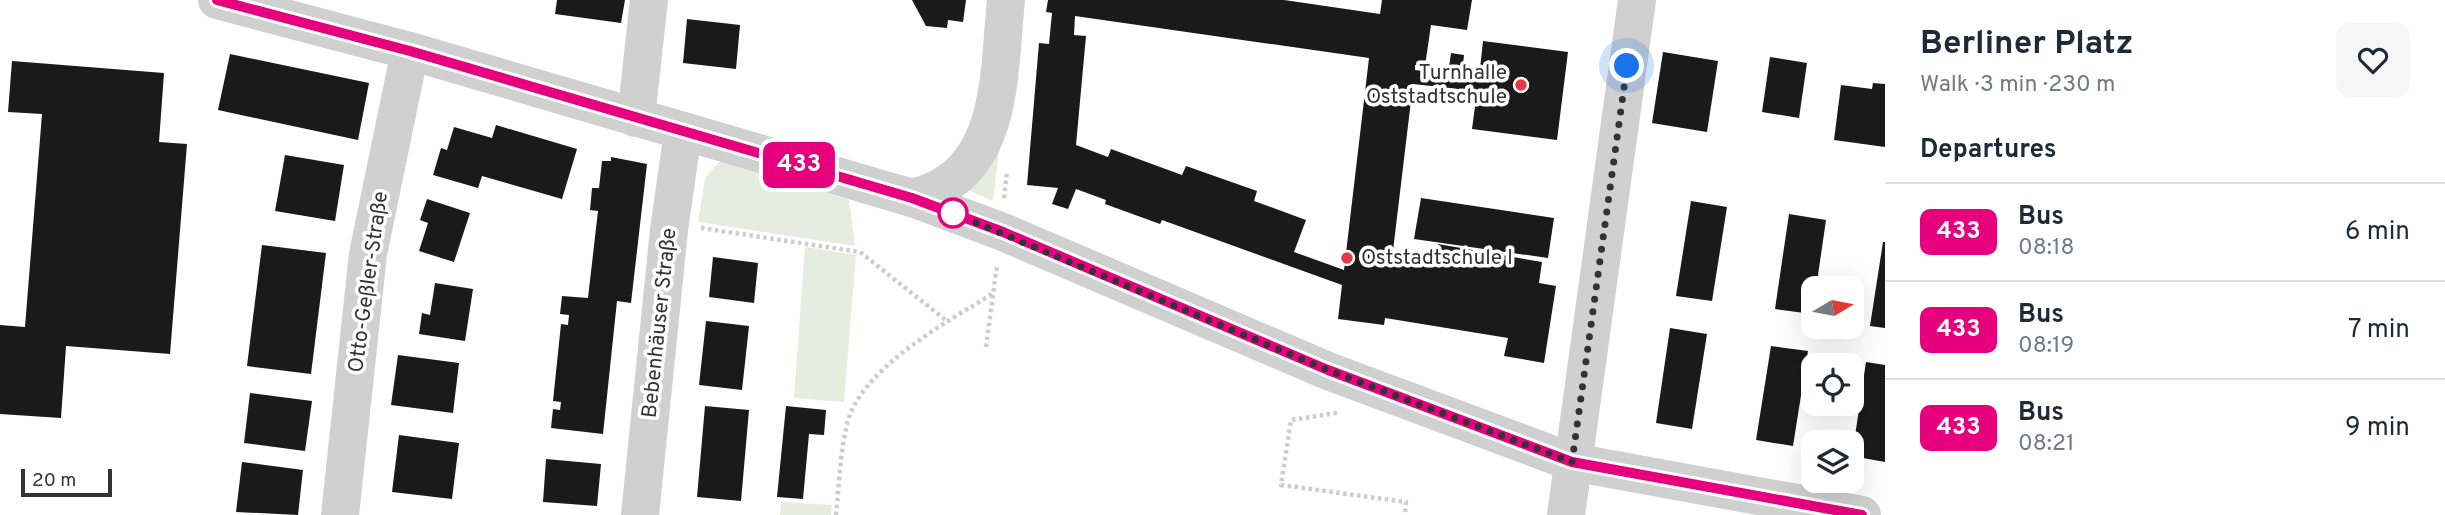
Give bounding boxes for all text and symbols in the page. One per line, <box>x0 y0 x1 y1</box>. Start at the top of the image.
button: heart <box>2336 23 2410 97</box>
text: Berliner Platz <box>1920 24 2133 66</box>
your location <box>1609 48 1644 83</box>
place label: Turnhalle Oststadtschule <box>1366 60 1507 111</box>
text: Walk · 3 min · 230 m <box>1920 71 2116 100</box>
marker: Turnhalle Oststadtschule <box>1513 77 1529 93</box>
text: Departures <box>1920 134 2057 167</box>
line badge: 433 <box>759 142 839 188</box>
text: 433 <box>777 150 821 180</box>
street label: Otto-Geßler-Straße <box>343 190 395 374</box>
unlabelled marker <box>938 198 968 228</box>
text: Bus <box>2018 201 2064 234</box>
text: 6 min <box>2345 216 2410 249</box>
text: 433 <box>1936 217 1981 247</box>
street label: Bebenhäuser Straße <box>637 227 683 419</box>
text: 08:18 <box>2018 234 2075 263</box>
place label: Oststadtschule I <box>1361 245 1513 272</box>
marker: Oststadtschule I <box>1339 250 1355 266</box>
north arrow <box>1801 276 1864 340</box>
map controls <box>1801 276 1864 493</box>
text: Bus <box>2018 299 2064 332</box>
text: 7 min <box>2348 314 2410 347</box>
text: 433 <box>1936 315 1981 345</box>
text: 08:19 <box>2018 332 2074 361</box>
button: locate <box>1801 353 1864 416</box>
text: Bus <box>2018 397 2064 430</box>
text: 9 min <box>2345 412 2410 445</box>
text: 433 <box>1936 413 1981 443</box>
button: layers <box>1801 430 1864 493</box>
text: 08:21 <box>2018 430 2075 459</box>
scale bar <box>21 466 112 498</box>
text: 20 m <box>32 469 76 493</box>

